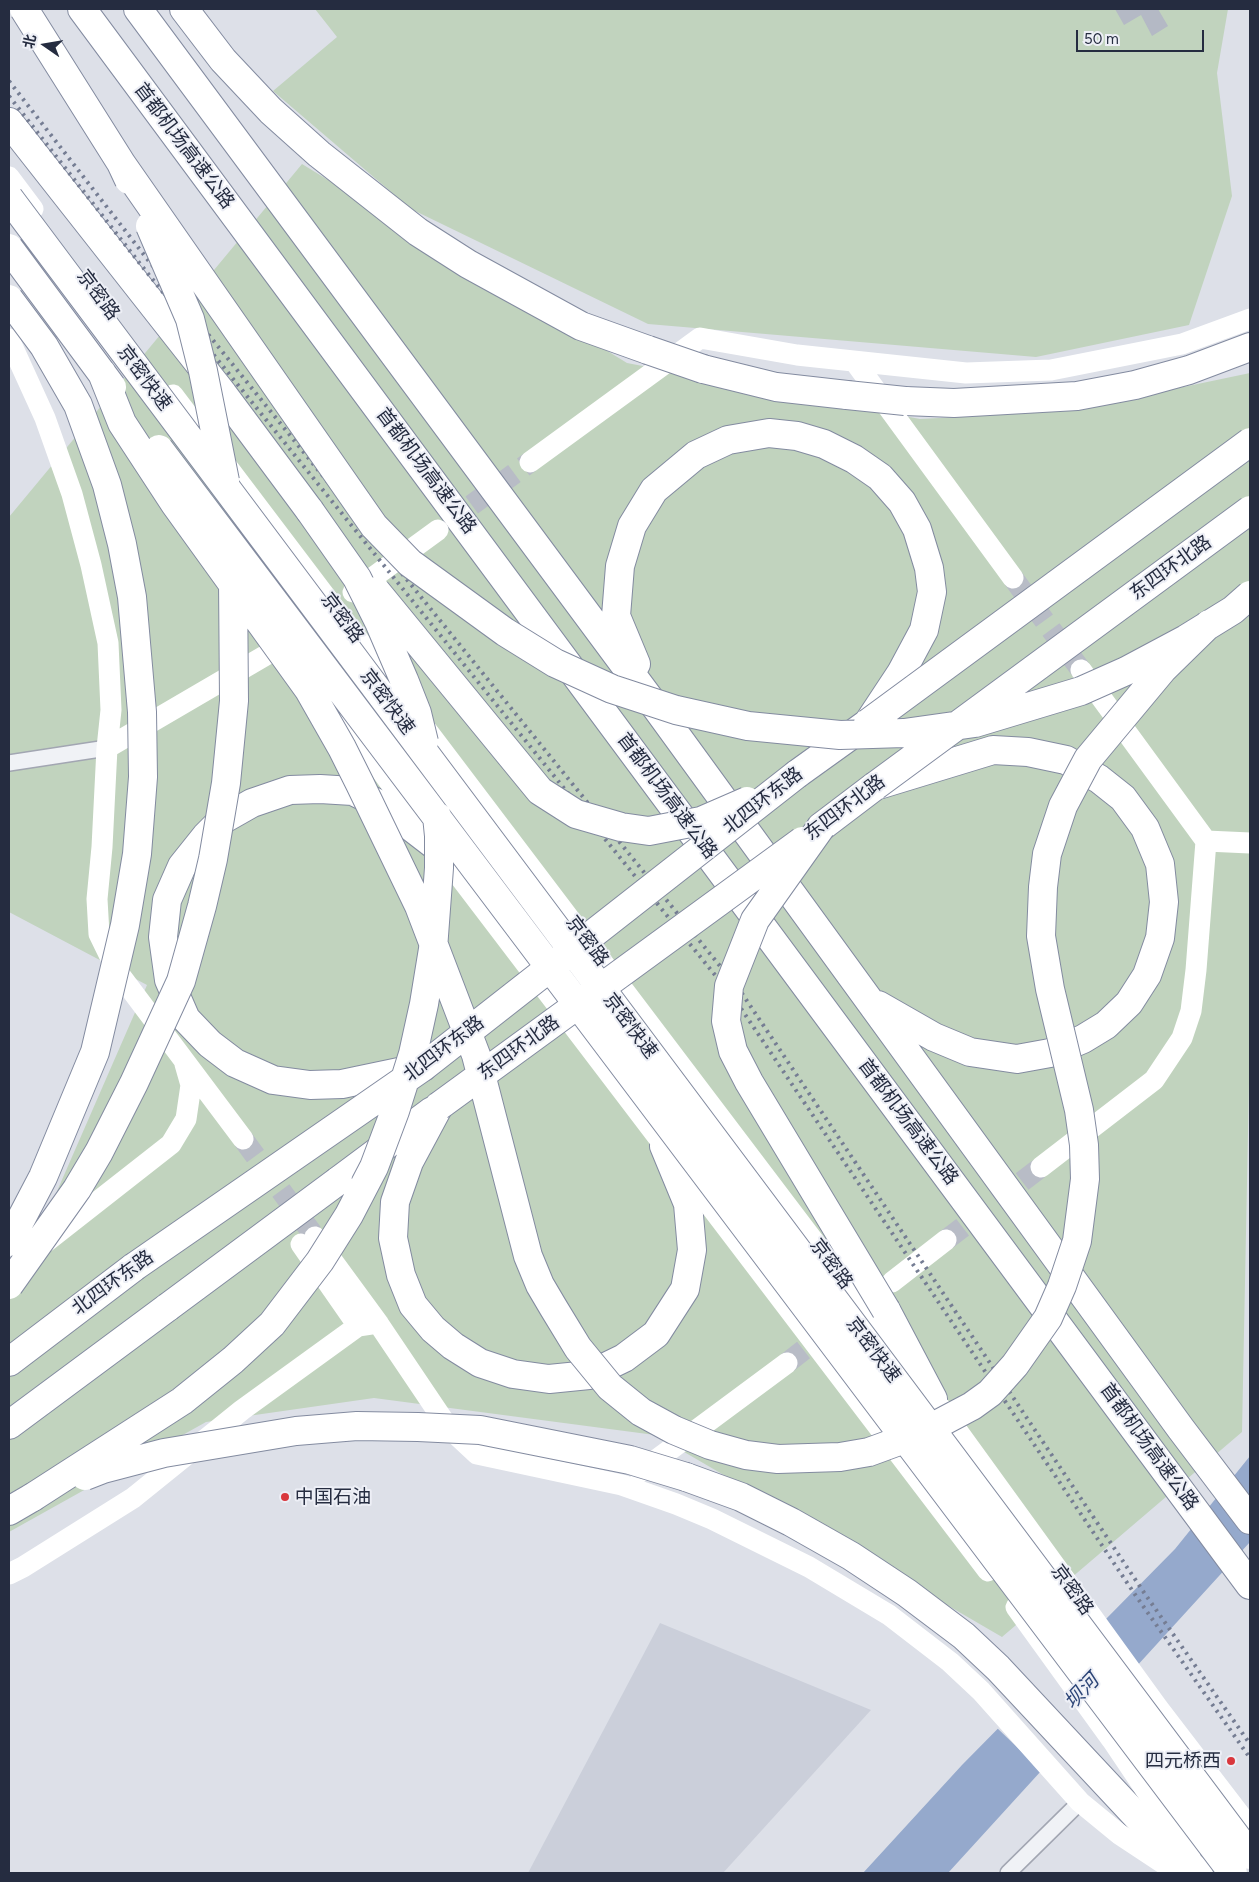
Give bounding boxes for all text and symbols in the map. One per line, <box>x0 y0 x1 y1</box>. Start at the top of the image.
north arrow <box>20 20 70 70</box>
scale bar <box>1079 20 1206 52</box>
text: 50 m <box>1084 30 1119 48</box>
text: 北 <box>20 33 40 50</box>
street label: 首都机场高速公路 <box>129 78 239 214</box>
street label: 京密路 <box>72 265 124 325</box>
street label: 京密快速 <box>112 341 176 415</box>
street label: 首都机场高速公路 <box>371 403 481 539</box>
street label: 东四环北路 <box>1126 531 1216 605</box>
street label: 京密路 <box>316 588 368 648</box>
street label: 京密快速 <box>355 665 419 739</box>
street label: 首都机场高速公路 <box>612 728 722 864</box>
street label: 北四环东路 <box>719 763 807 839</box>
street label: 东四环北路 <box>800 770 890 846</box>
street label: 京密路 <box>561 911 613 971</box>
street label: 京密快速 <box>598 989 662 1063</box>
street label: 北四环东路 <box>399 1011 489 1087</box>
street label: 东四环北路 <box>474 1011 564 1085</box>
street label: 首都机场高速公路 <box>853 1054 963 1190</box>
street label: 京密路 <box>805 1234 857 1294</box>
street label: 北四环东路 <box>68 1246 158 1320</box>
street label: 京密快速 <box>841 1313 905 1387</box>
street label: 首都机场高速公路 <box>1095 1379 1203 1515</box>
place label: 中国石油 <box>295 1486 371 1508</box>
marker: 中国石油 <box>279 1491 291 1503</box>
street label: 京密路 <box>1046 1560 1098 1620</box>
water label: 坝河 <box>1060 1669 1104 1715</box>
place label: 四元桥西 <box>1145 1750 1221 1772</box>
marker: 四元桥西 <box>1225 1755 1237 1767</box>

